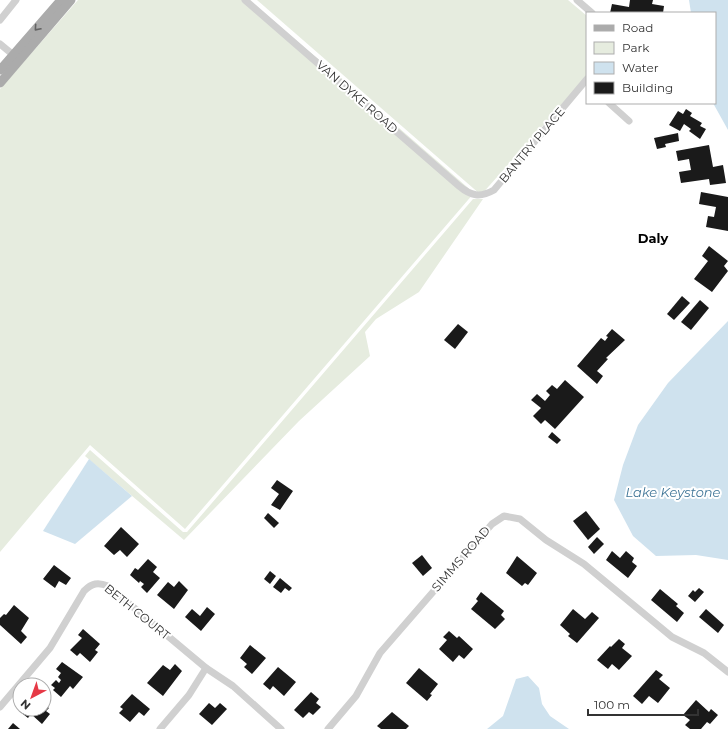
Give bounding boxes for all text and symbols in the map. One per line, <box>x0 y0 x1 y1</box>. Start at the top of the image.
legend <box>586 12 716 104</box>
text: Road <box>622 20 653 35</box>
one-way arrow <box>34 23 41 30</box>
text: Park <box>622 40 650 55</box>
street label: VAN DYKE ROAD <box>313 57 401 136</box>
text: Water <box>622 60 659 75</box>
text: Building <box>622 80 673 95</box>
street label: BANTRY PLACE <box>496 104 568 186</box>
district label: Daly <box>638 230 668 246</box>
water label: Lake Keystone <box>626 484 721 500</box>
street label: SIMMS ROAD <box>428 523 493 594</box>
street label: BETH COURT <box>102 581 173 643</box>
north arrow <box>12 677 52 717</box>
scale bar <box>588 691 698 717</box>
text: N <box>17 696 33 713</box>
text: 100 m <box>594 697 630 712</box>

